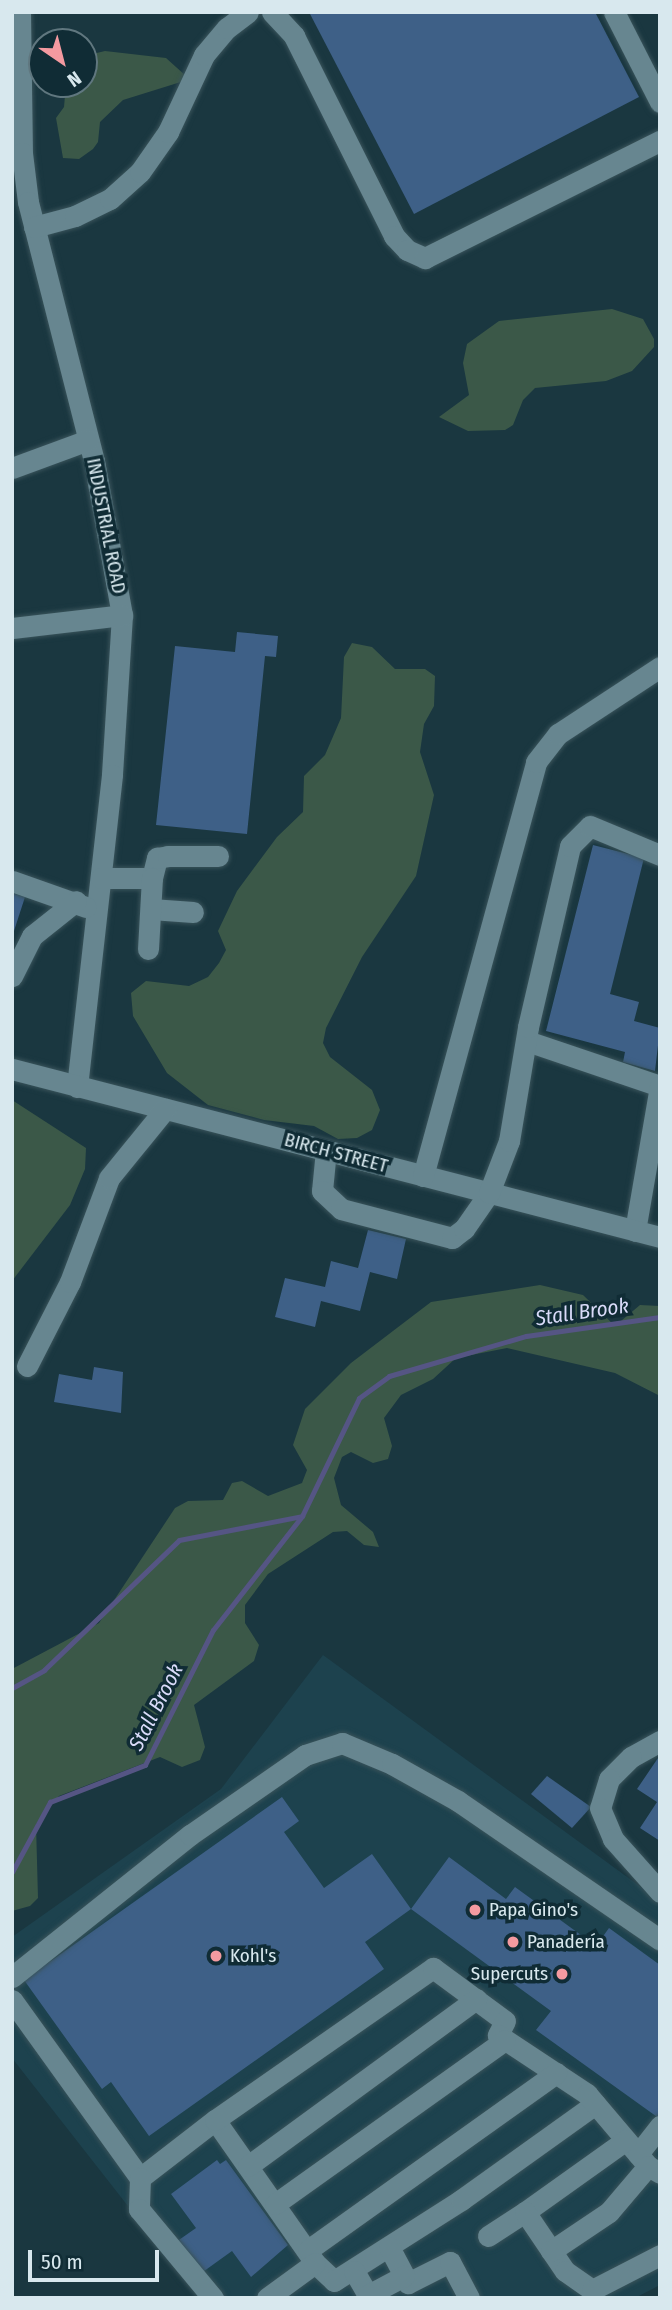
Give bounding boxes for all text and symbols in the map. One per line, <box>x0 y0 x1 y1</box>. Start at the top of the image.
north arrow <box>28 28 98 98</box>
text: N <box>63 66 85 92</box>
street label: INDUSTRIAL ROAD <box>82 456 130 596</box>
street label: BIRCH STREET <box>282 1128 390 1178</box>
water label: Stall Brook <box>534 1293 630 1331</box>
water label: Stall Brook <box>123 1659 189 1755</box>
place label: Papa Gino's <box>489 1899 578 1921</box>
marker: Papa Gino's <box>467 1902 483 1918</box>
place label: Panadería <box>527 1931 605 1953</box>
marker: Panadería <box>505 1934 521 1950</box>
place label: Kohl's <box>230 1945 276 1967</box>
marker: Kohl's <box>208 1948 224 1964</box>
place label: Supercuts <box>471 1963 548 1985</box>
marker: Supercuts <box>554 1966 570 1982</box>
scale bar <box>32 2236 163 2280</box>
text: 50 m <box>41 2249 83 2275</box>

